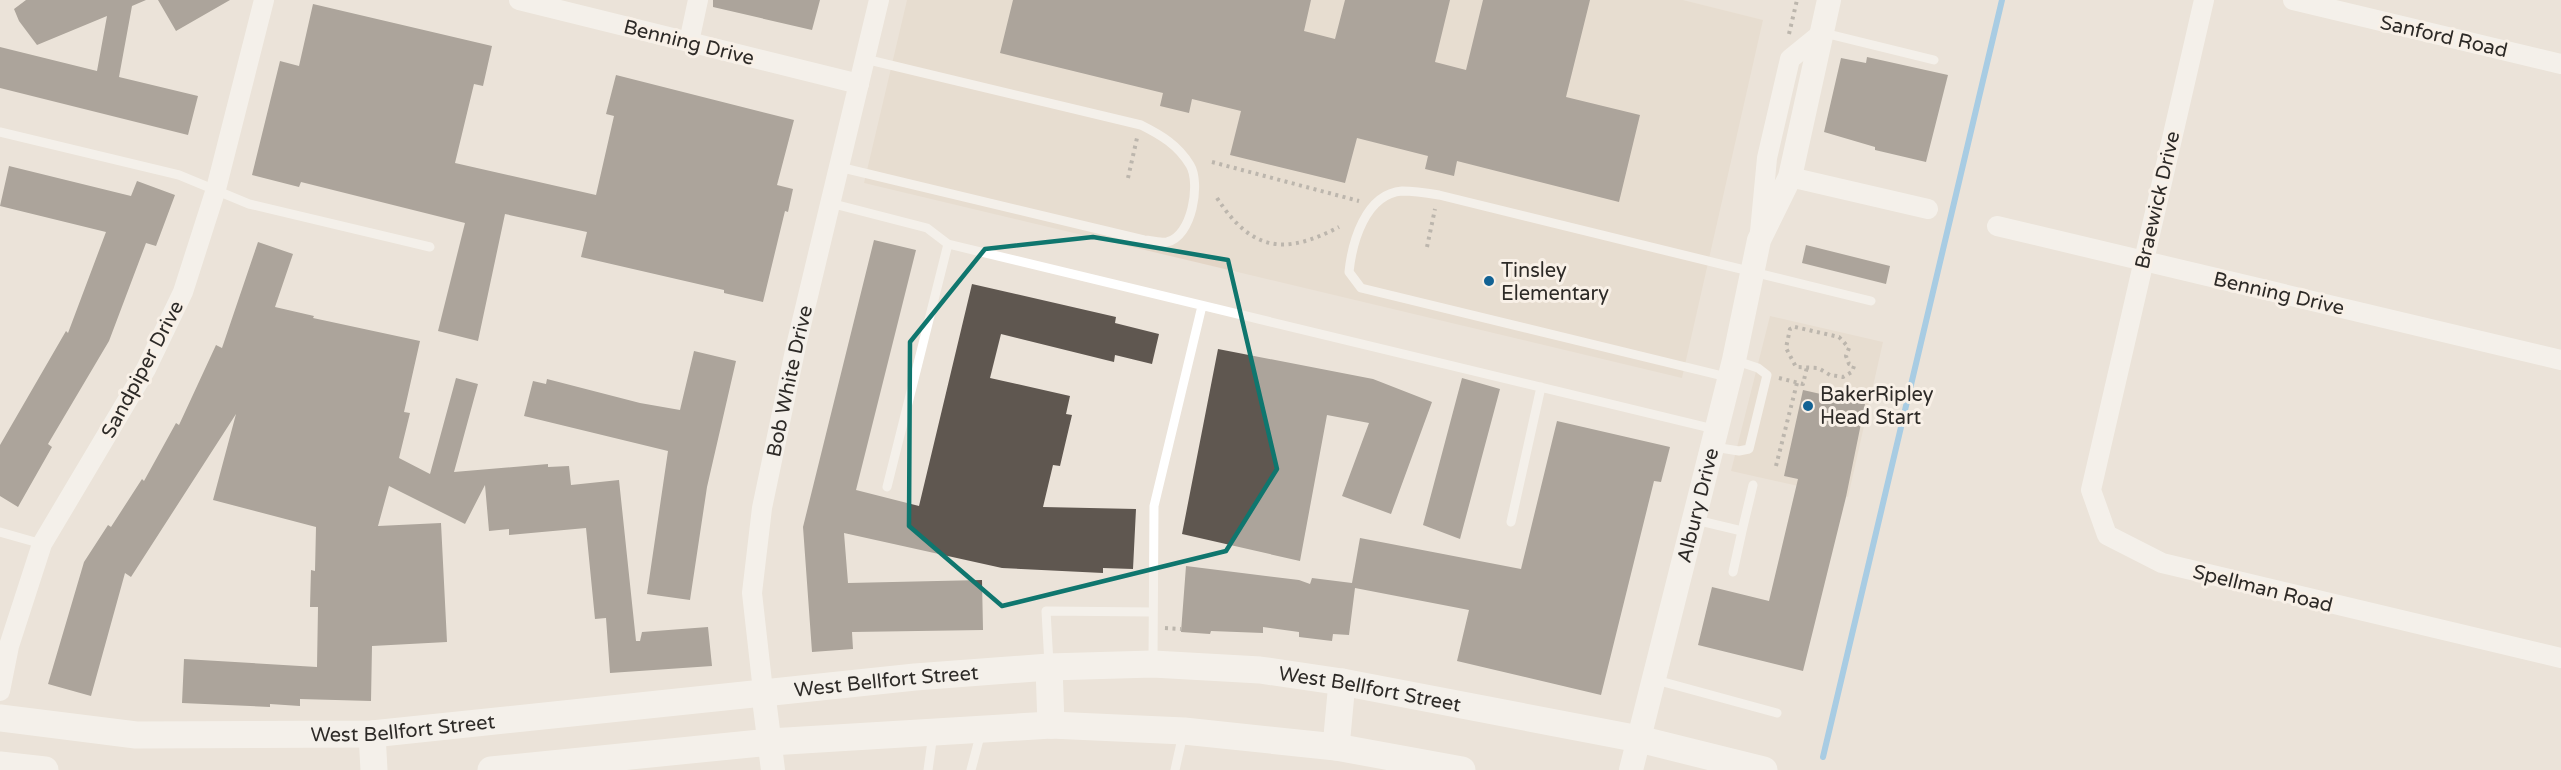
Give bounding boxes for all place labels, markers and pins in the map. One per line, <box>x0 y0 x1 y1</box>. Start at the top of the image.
place label: Tinsley Elementary <box>1501 259 1609 306</box>
marker: Tinsley Elementary <box>1482 274 1496 288</box>
place label: BakerRipley Head Start <box>1820 383 1934 430</box>
marker: BakerRipley Head Start <box>1801 399 1815 413</box>

